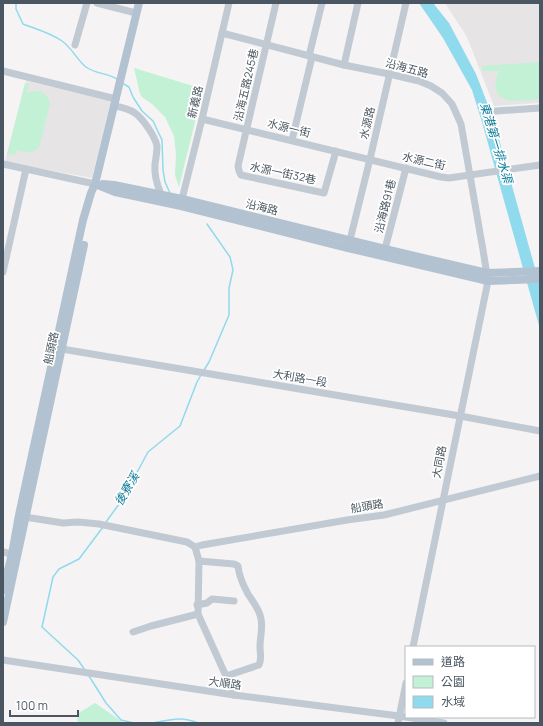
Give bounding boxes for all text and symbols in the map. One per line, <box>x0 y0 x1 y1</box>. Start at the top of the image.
street label: 沿海五路245巷 <box>230 47 261 123</box>
street label: 沿海五路 <box>384 55 430 80</box>
street label: 新義路 <box>183 84 206 120</box>
water label: 東港第一排水渠 <box>476 100 517 187</box>
street label: 水源路 <box>355 105 378 141</box>
street label: 水源一街 <box>266 115 312 140</box>
street label: 水源二街 <box>401 148 447 173</box>
street label: 水源一街32巷 <box>249 158 318 187</box>
street label: 沿海路91巷 <box>371 177 398 234</box>
street label: 沿海路 <box>244 195 280 218</box>
street label: 船頭路 <box>40 330 61 366</box>
street label: 大利路一段 <box>272 365 328 390</box>
street label: 大同路 <box>428 444 449 480</box>
water label: 後寮溪 <box>110 467 144 509</box>
street label: 船頭路 <box>349 496 384 515</box>
legend <box>405 646 535 718</box>
text: 道路 <box>441 653 465 670</box>
street label: 大順路 <box>208 673 242 692</box>
text: 公園 <box>441 673 465 690</box>
scale bar <box>10 692 78 718</box>
text: 水域 <box>441 693 465 710</box>
text: 100 m <box>16 697 48 714</box>

